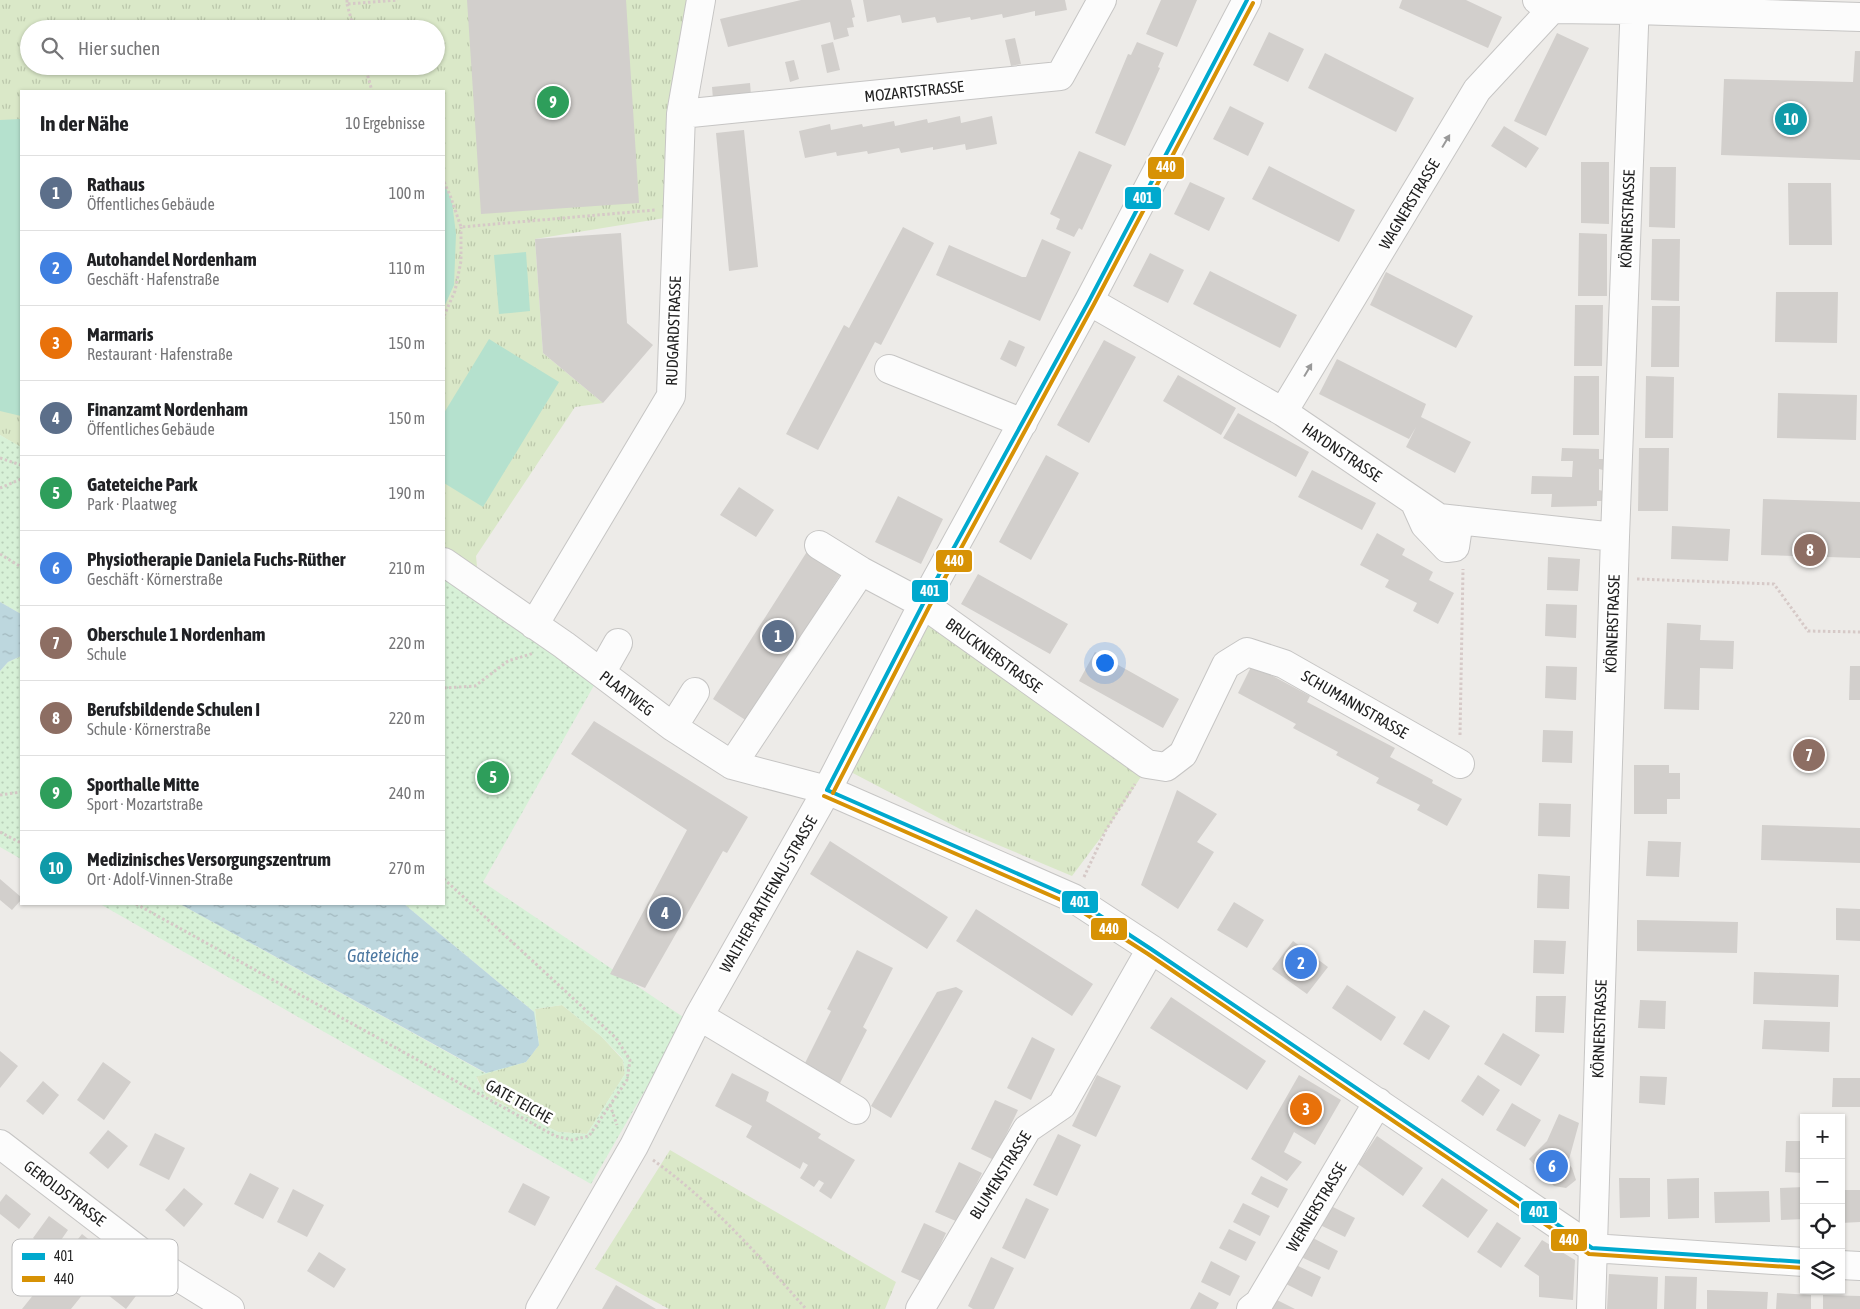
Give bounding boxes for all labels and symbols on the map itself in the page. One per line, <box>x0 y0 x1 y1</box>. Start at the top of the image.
street label: MOZARTSTRASSE <box>864 77 965 105</box>
pin: 9 <box>537 83 569 121</box>
pin: 10 <box>1775 100 1807 138</box>
one-way arrow <box>1442 135 1451 148</box>
line badge: 440 <box>1147 156 1185 180</box>
street label: WAGNERSTRASSE <box>1375 156 1443 252</box>
text: 440 <box>1155 159 1176 175</box>
street label: KÖRNERSTRASSE <box>1616 169 1638 269</box>
line badge: 401 <box>1124 186 1162 210</box>
text: 401 <box>1132 190 1153 206</box>
street label: RUDGARDSTRASSE <box>662 276 684 386</box>
one-way arrow <box>1304 364 1313 377</box>
street label: HAYDNSTRASSE <box>1299 419 1385 485</box>
pin: 8 <box>1794 531 1826 569</box>
line badge: 440 <box>935 549 973 573</box>
text: 440 <box>943 553 964 569</box>
street label: KÖRNERSTRASSE <box>1601 574 1623 674</box>
line badge: 401 <box>911 579 949 603</box>
text: 401 <box>919 583 940 599</box>
street label: BRUCKNERSTRASSE <box>943 614 1046 696</box>
pin: 1 <box>762 617 794 655</box>
your location <box>1092 650 1118 676</box>
street label: SCHUMANNSTRASSE <box>1299 666 1412 742</box>
street label: PLAATWEG <box>596 667 658 719</box>
pin: 7 <box>1793 736 1825 774</box>
pin: 5 <box>477 758 509 796</box>
street label: WALTHER-RATHENAU-STRASSE <box>716 812 820 976</box>
line badge: 401 <box>1061 890 1099 914</box>
pin: 4 <box>649 894 681 932</box>
text: 401 <box>1069 894 1090 910</box>
line badge: 440 <box>1090 917 1128 941</box>
text: 440 <box>1098 921 1119 937</box>
pin: 2 <box>1285 944 1317 982</box>
water label: Gateteiche <box>347 945 419 966</box>
street label: KÖRNERSTRASSE <box>1588 979 1610 1079</box>
street label: GATE TEICHE <box>483 1075 555 1127</box>
pin: 3 <box>1290 1090 1322 1128</box>
street label: BLUMENSTRASSE <box>966 1128 1034 1222</box>
pin: 6 <box>1536 1147 1568 1185</box>
street label: GEROLDSTRASSE <box>21 1156 109 1230</box>
street label: WERNERSTRASSE <box>1282 1159 1350 1255</box>
line badge: 401 <box>1520 1200 1558 1224</box>
text: 401 <box>1528 1204 1549 1220</box>
line badge: 440 <box>1550 1228 1588 1252</box>
text: 440 <box>1558 1232 1579 1248</box>
legend <box>12 1239 178 1296</box>
text: 401 <box>54 1248 74 1264</box>
text: 440 <box>54 1271 74 1287</box>

